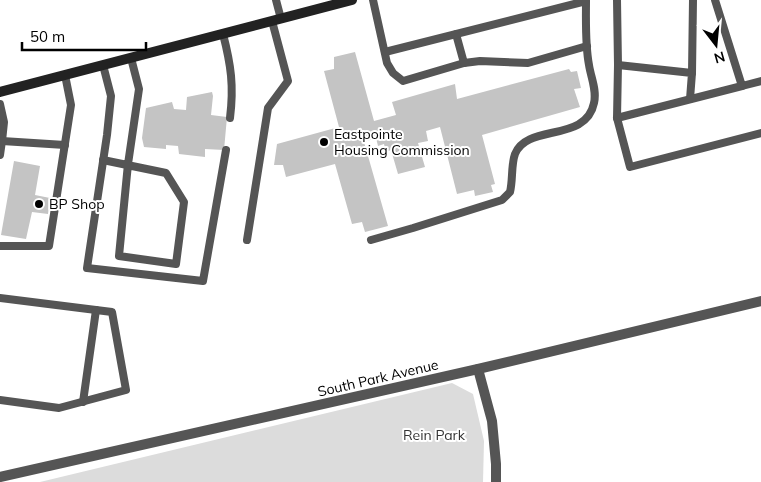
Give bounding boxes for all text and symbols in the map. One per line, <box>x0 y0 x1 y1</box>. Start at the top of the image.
scale bar <box>22 20 146 52</box>
north arrow <box>691 20 741 70</box>
text: 50 m <box>30 27 65 46</box>
text: N <box>712 47 727 68</box>
place label: Eastpointe Housing Commission <box>334 125 470 159</box>
marker: Eastpointe Housing Commission <box>318 136 330 148</box>
place label: BP Shop <box>49 195 105 213</box>
marker: BP Shop <box>33 198 45 210</box>
street label: South Park Avenue <box>316 355 440 401</box>
park label: Rein Park <box>403 426 466 444</box>

